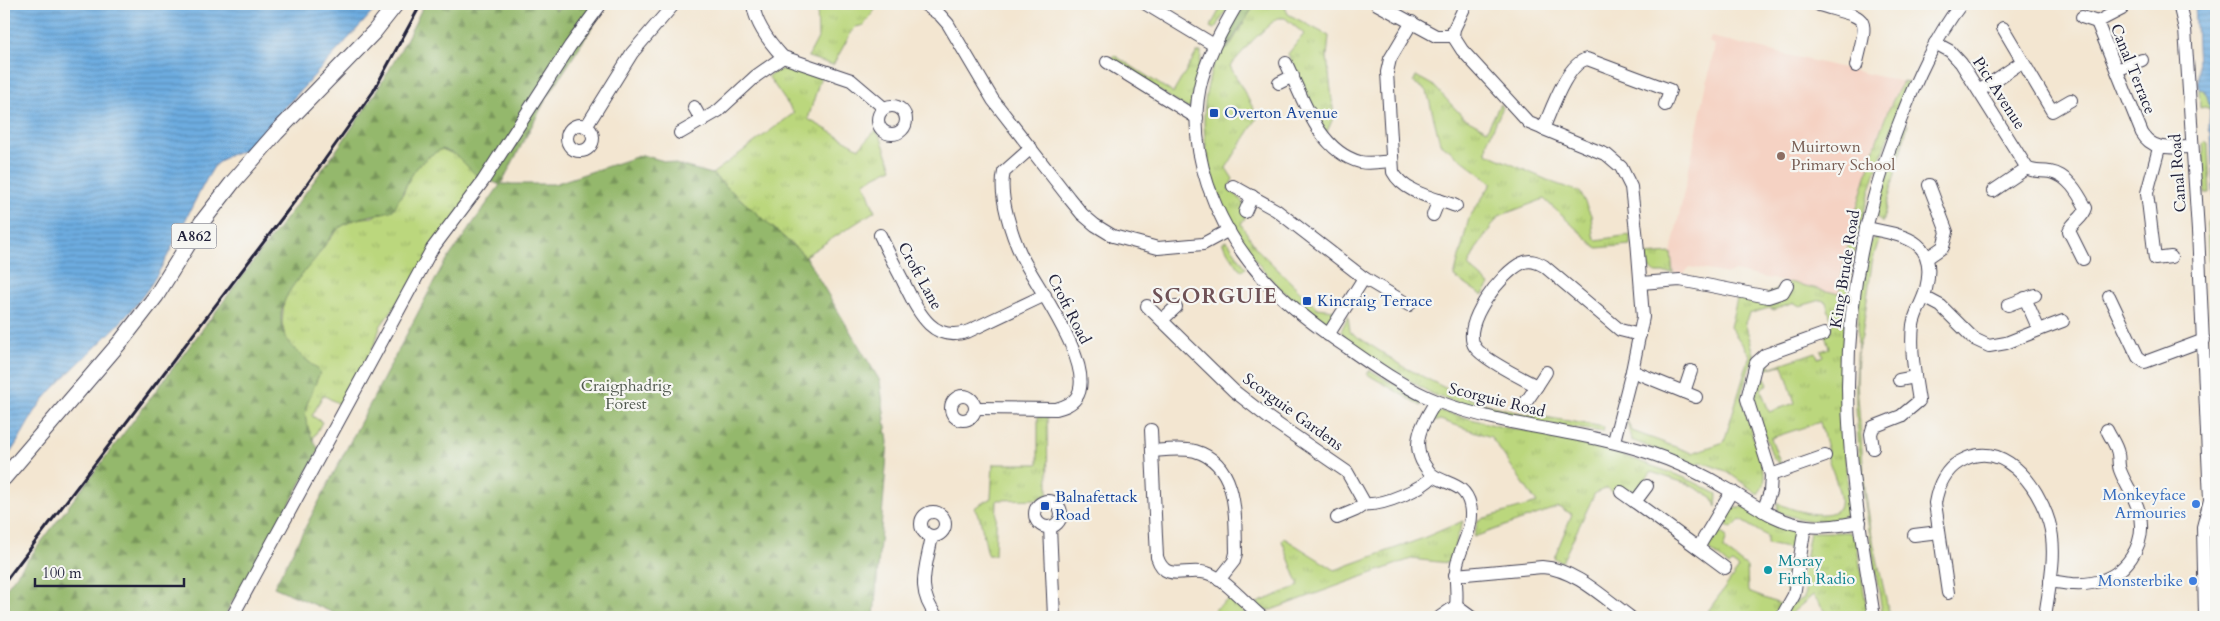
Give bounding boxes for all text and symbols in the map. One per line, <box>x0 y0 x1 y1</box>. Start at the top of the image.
street label: Canal Terrace <box>2105 21 2161 117</box>
street label: Pict Avenue <box>1967 52 2031 134</box>
place label: Overton Avenue <box>1224 102 1338 124</box>
marker: Overton Avenue <box>1208 107 1220 119</box>
street label: Canal Road <box>2164 133 2192 213</box>
place label: Muirtown Primary School <box>1791 136 1895 176</box>
marker: Muirtown Primary School <box>1775 150 1787 162</box>
street label: King Brude Road <box>1825 208 1865 330</box>
road number: A862 <box>172 224 216 248</box>
street label: Croft Lane <box>892 238 948 314</box>
street label: Croft Road <box>1042 270 1096 348</box>
district label: SCORGUIE <box>1152 282 1278 311</box>
place label: Kincraig Terrace <box>1317 290 1432 312</box>
marker: Kincraig Terrace <box>1301 295 1313 307</box>
street label: Scorguie Gardens <box>1238 368 1348 456</box>
park label: Craigphadrig Forest <box>581 375 671 415</box>
street label: Scorguie Road <box>1446 377 1548 423</box>
place label: Monkeyface Armouries <box>2103 484 2186 524</box>
place label: Balnafettack Road <box>1055 486 1138 526</box>
marker: Monkeyface Armouries <box>2190 498 2202 510</box>
marker: Balnafettack Road <box>1039 500 1051 512</box>
place label: Moray Firth Radio <box>1778 550 1856 590</box>
scale bar <box>35 556 184 588</box>
text: 100 m <box>42 563 82 583</box>
marker: Moray Firth Radio <box>1762 564 1774 576</box>
place label: Monsterbike <box>2098 570 2183 592</box>
marker: Monsterbike <box>2187 575 2199 587</box>

